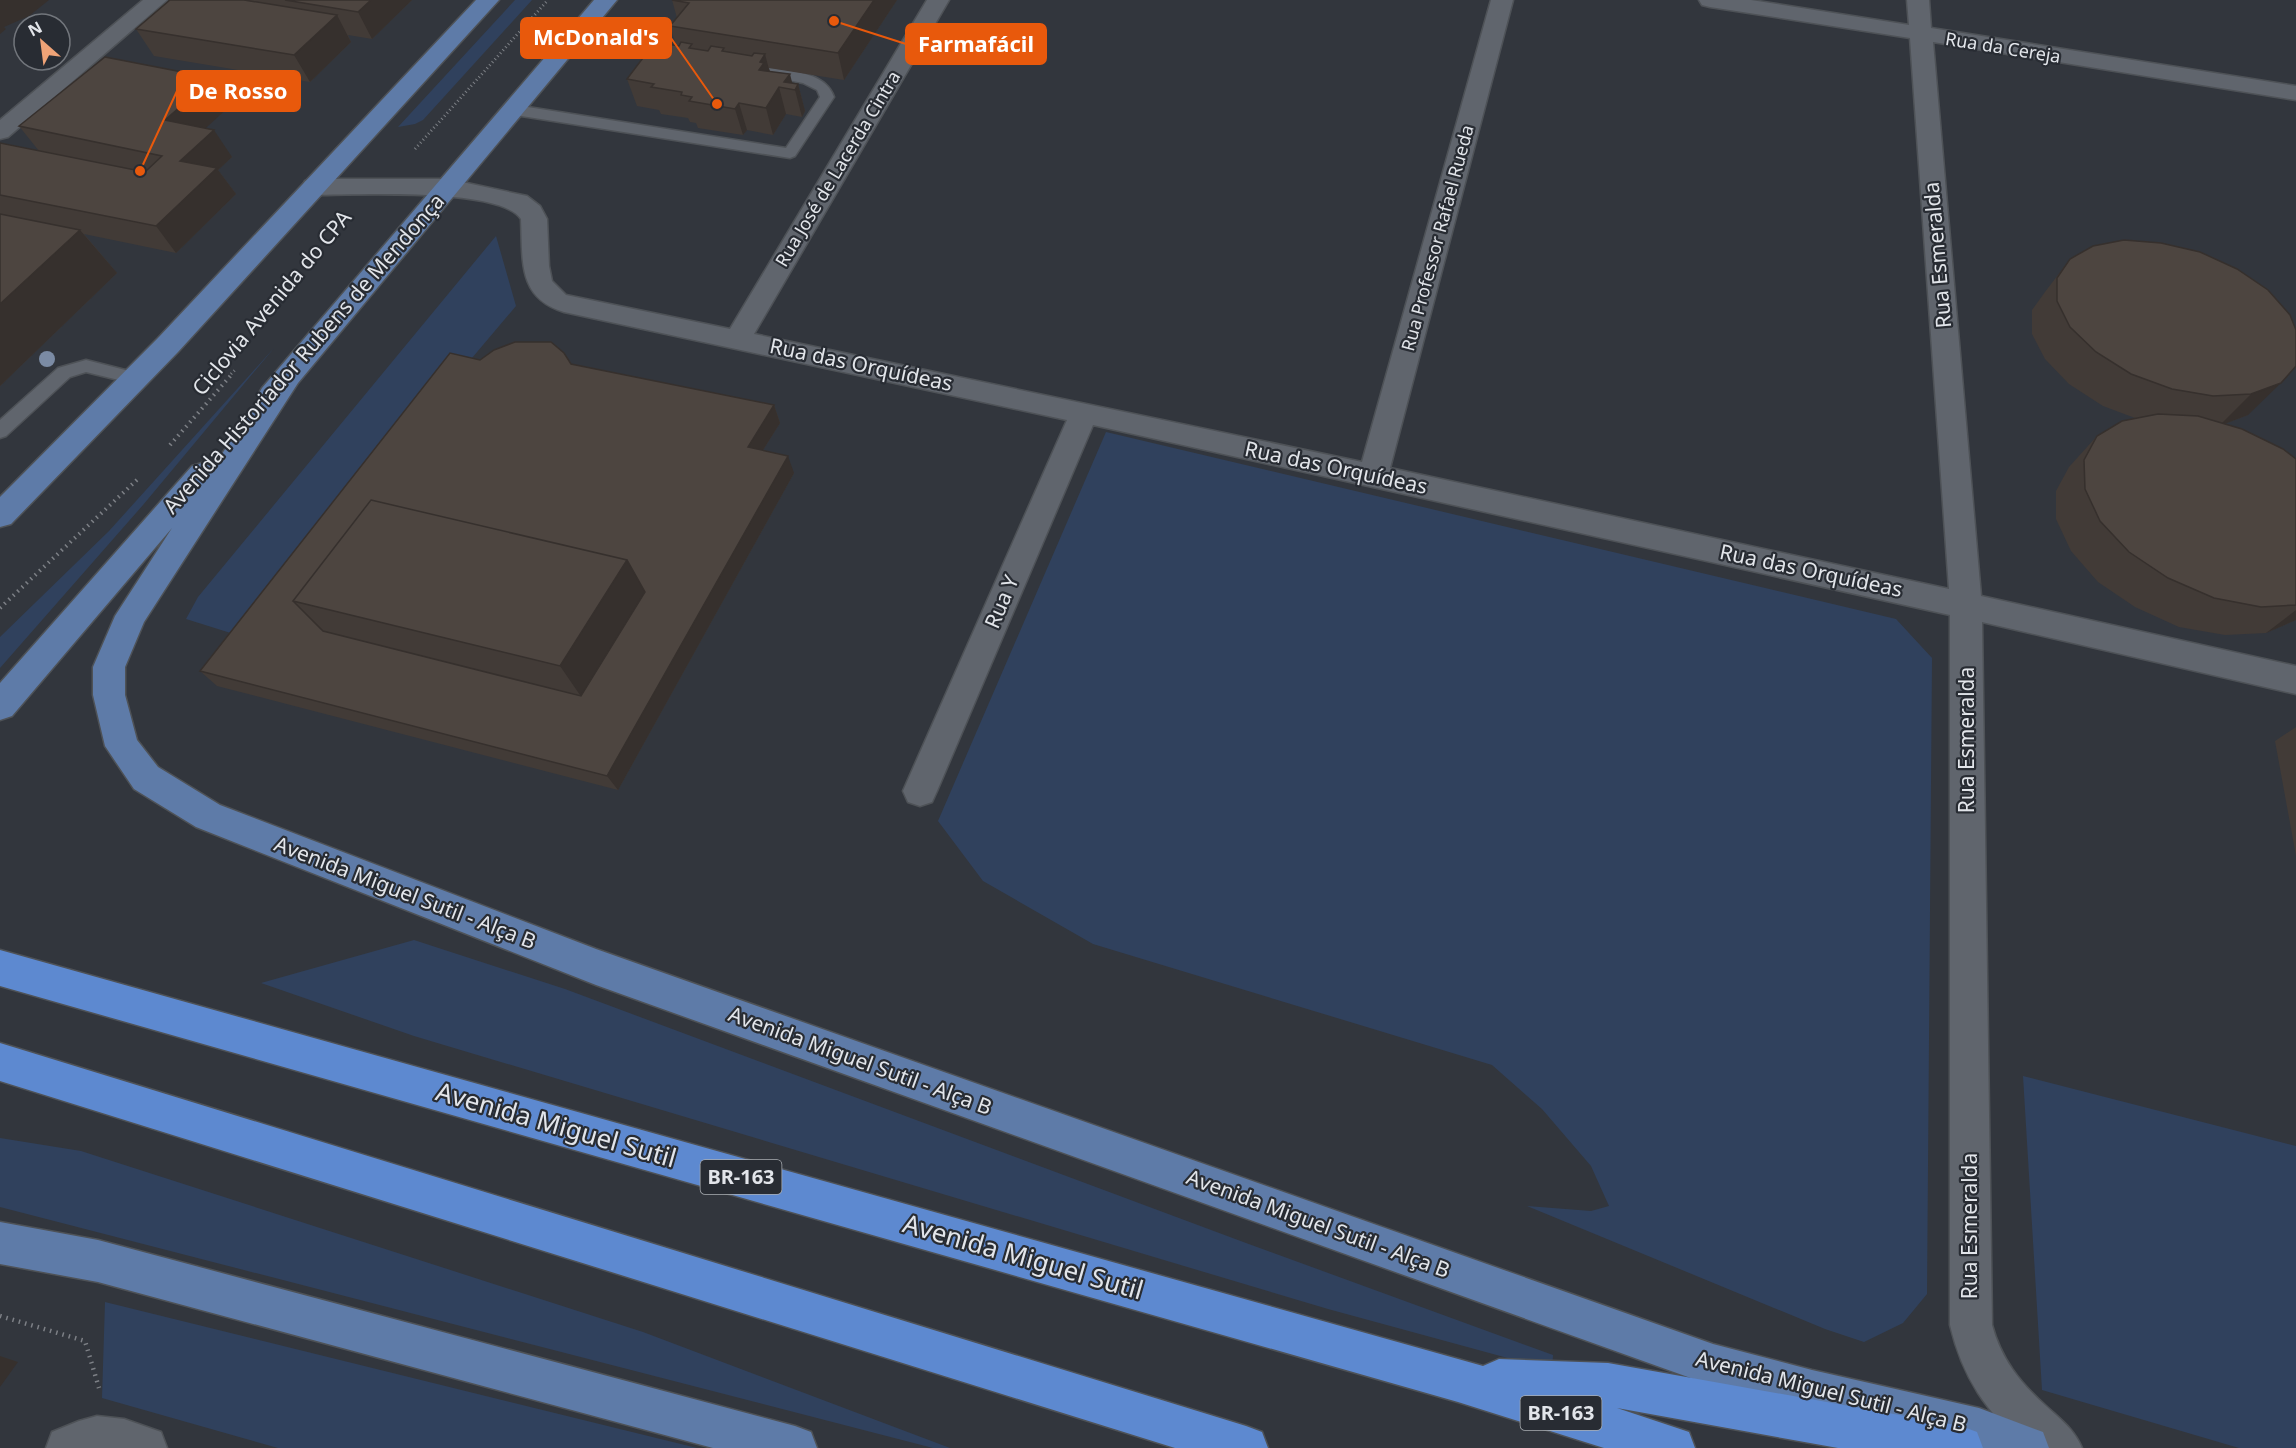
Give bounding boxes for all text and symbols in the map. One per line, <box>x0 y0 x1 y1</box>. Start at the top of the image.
north arrow <box>12 12 72 72</box>
text: N <box>24 16 46 42</box>
callout: McDonald's <box>521 18 671 58</box>
text: McDonald's <box>533 21 659 51</box>
callout: Farmafácil <box>906 24 1046 64</box>
street label: Rua da Cereja <box>1944 26 2063 68</box>
text: Farmafácil <box>918 28 1034 58</box>
street label: Rua José de Lacerda Cintra <box>769 66 905 271</box>
callout: De Rosso <box>177 71 300 111</box>
text: De Rosso <box>189 75 287 105</box>
street label: Rua Professor Rafael Rueda <box>1395 122 1479 353</box>
street label: Rua Esmeralda <box>1917 181 1957 329</box>
street label: Avenida Historiador Rubens de Mendonça <box>156 187 450 519</box>
street label: Ciclovia Avenida do CPA <box>185 203 357 401</box>
street label: Rua das Orquídeas <box>767 331 955 397</box>
street label: Rua das Orquídeas <box>1242 434 1430 500</box>
street label: Rua das Orquídeas <box>1717 537 1905 603</box>
street label: Rua Y <box>977 571 1025 632</box>
street label: Rua Esmeralda <box>1952 667 1980 813</box>
street label: Avenida Miguel Sutil - Alça B <box>271 829 540 955</box>
street label: Avenida Miguel Sutil - Alça B <box>725 999 996 1121</box>
street label: Avenida Miguel Sutil <box>432 1073 681 1176</box>
street label: Rua Esmeralda <box>1955 1153 1983 1299</box>
road number: BR-163 <box>700 1160 782 1194</box>
street label: Avenida Miguel Sutil - Alça B <box>1183 1162 1454 1284</box>
street label: Avenida Miguel Sutil <box>899 1205 1148 1308</box>
street label: Avenida Miguel Sutil - Alça B <box>1693 1344 1969 1438</box>
road number: BR-163 <box>1520 1396 1602 1430</box>

